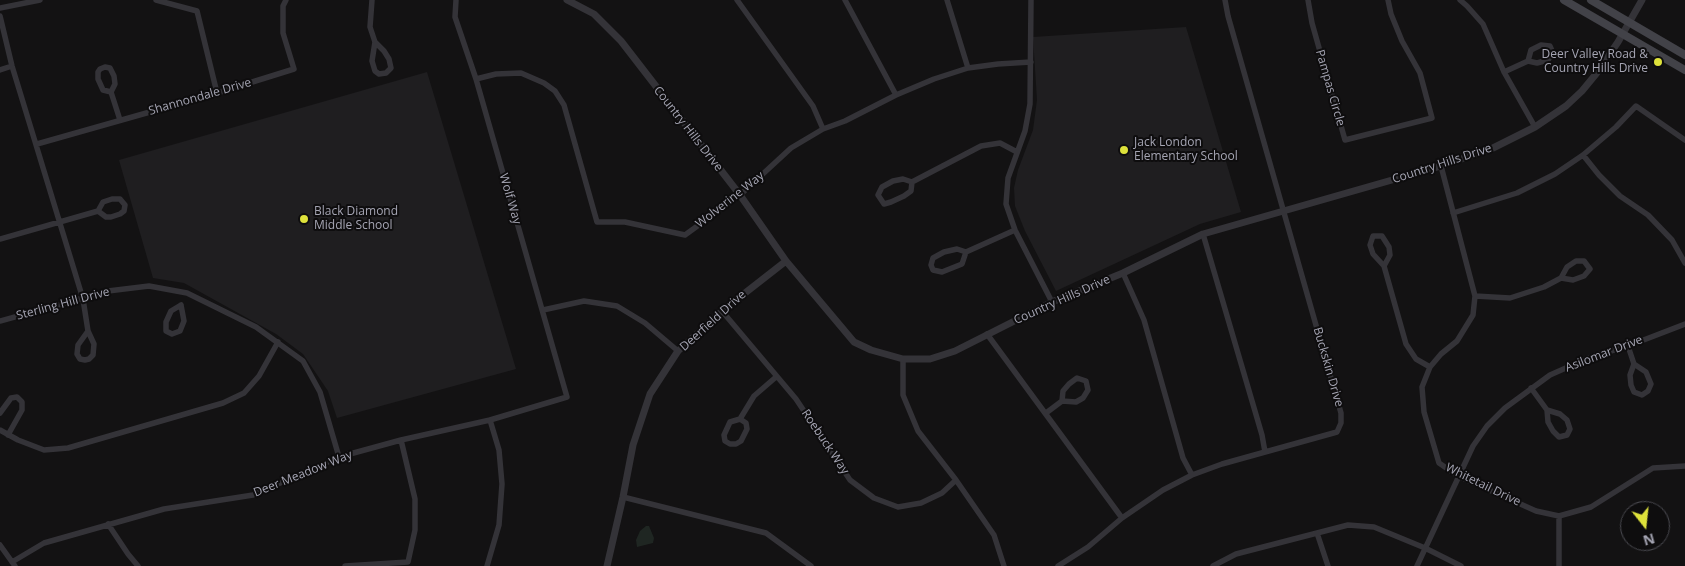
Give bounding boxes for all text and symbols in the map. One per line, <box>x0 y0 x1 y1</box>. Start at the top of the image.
street label: Pampas Circle <box>1312 48 1348 128</box>
place label: Deer Valley Road & Country Hills Drive <box>1542 48 1648 76</box>
marker: Deer Valley Road & Country Hills Drive <box>1652 56 1664 68</box>
street label: Shannondale Drive <box>147 75 253 119</box>
street label: Country Hills Drive <box>650 84 726 174</box>
place label: Jack London Elementary School <box>1134 136 1238 164</box>
street label: Country Hills Drive <box>1390 141 1494 187</box>
marker: Jack London Elementary School <box>1118 144 1130 156</box>
street label: Wolverine Way <box>693 169 767 231</box>
street label: Wolf Way <box>496 172 524 226</box>
place label: Black Diamond Middle School <box>314 205 398 233</box>
marker: Black Diamond Middle School <box>298 213 310 225</box>
street label: Country Hills Drive <box>1012 272 1112 328</box>
street label: Sterling Hill Drive <box>15 285 111 323</box>
street label: Deerfield Drive <box>677 288 749 354</box>
street label: Buckskin Drive <box>1310 326 1346 408</box>
street label: Asilomar Drive <box>1563 333 1645 375</box>
street label: Roebuck Way <box>798 407 852 477</box>
street label: Deer Meadow Way <box>252 448 354 500</box>
street label: Whitetail Drive <box>1443 461 1523 509</box>
north arrow <box>1620 501 1670 551</box>
text: N <box>1641 529 1657 551</box>

